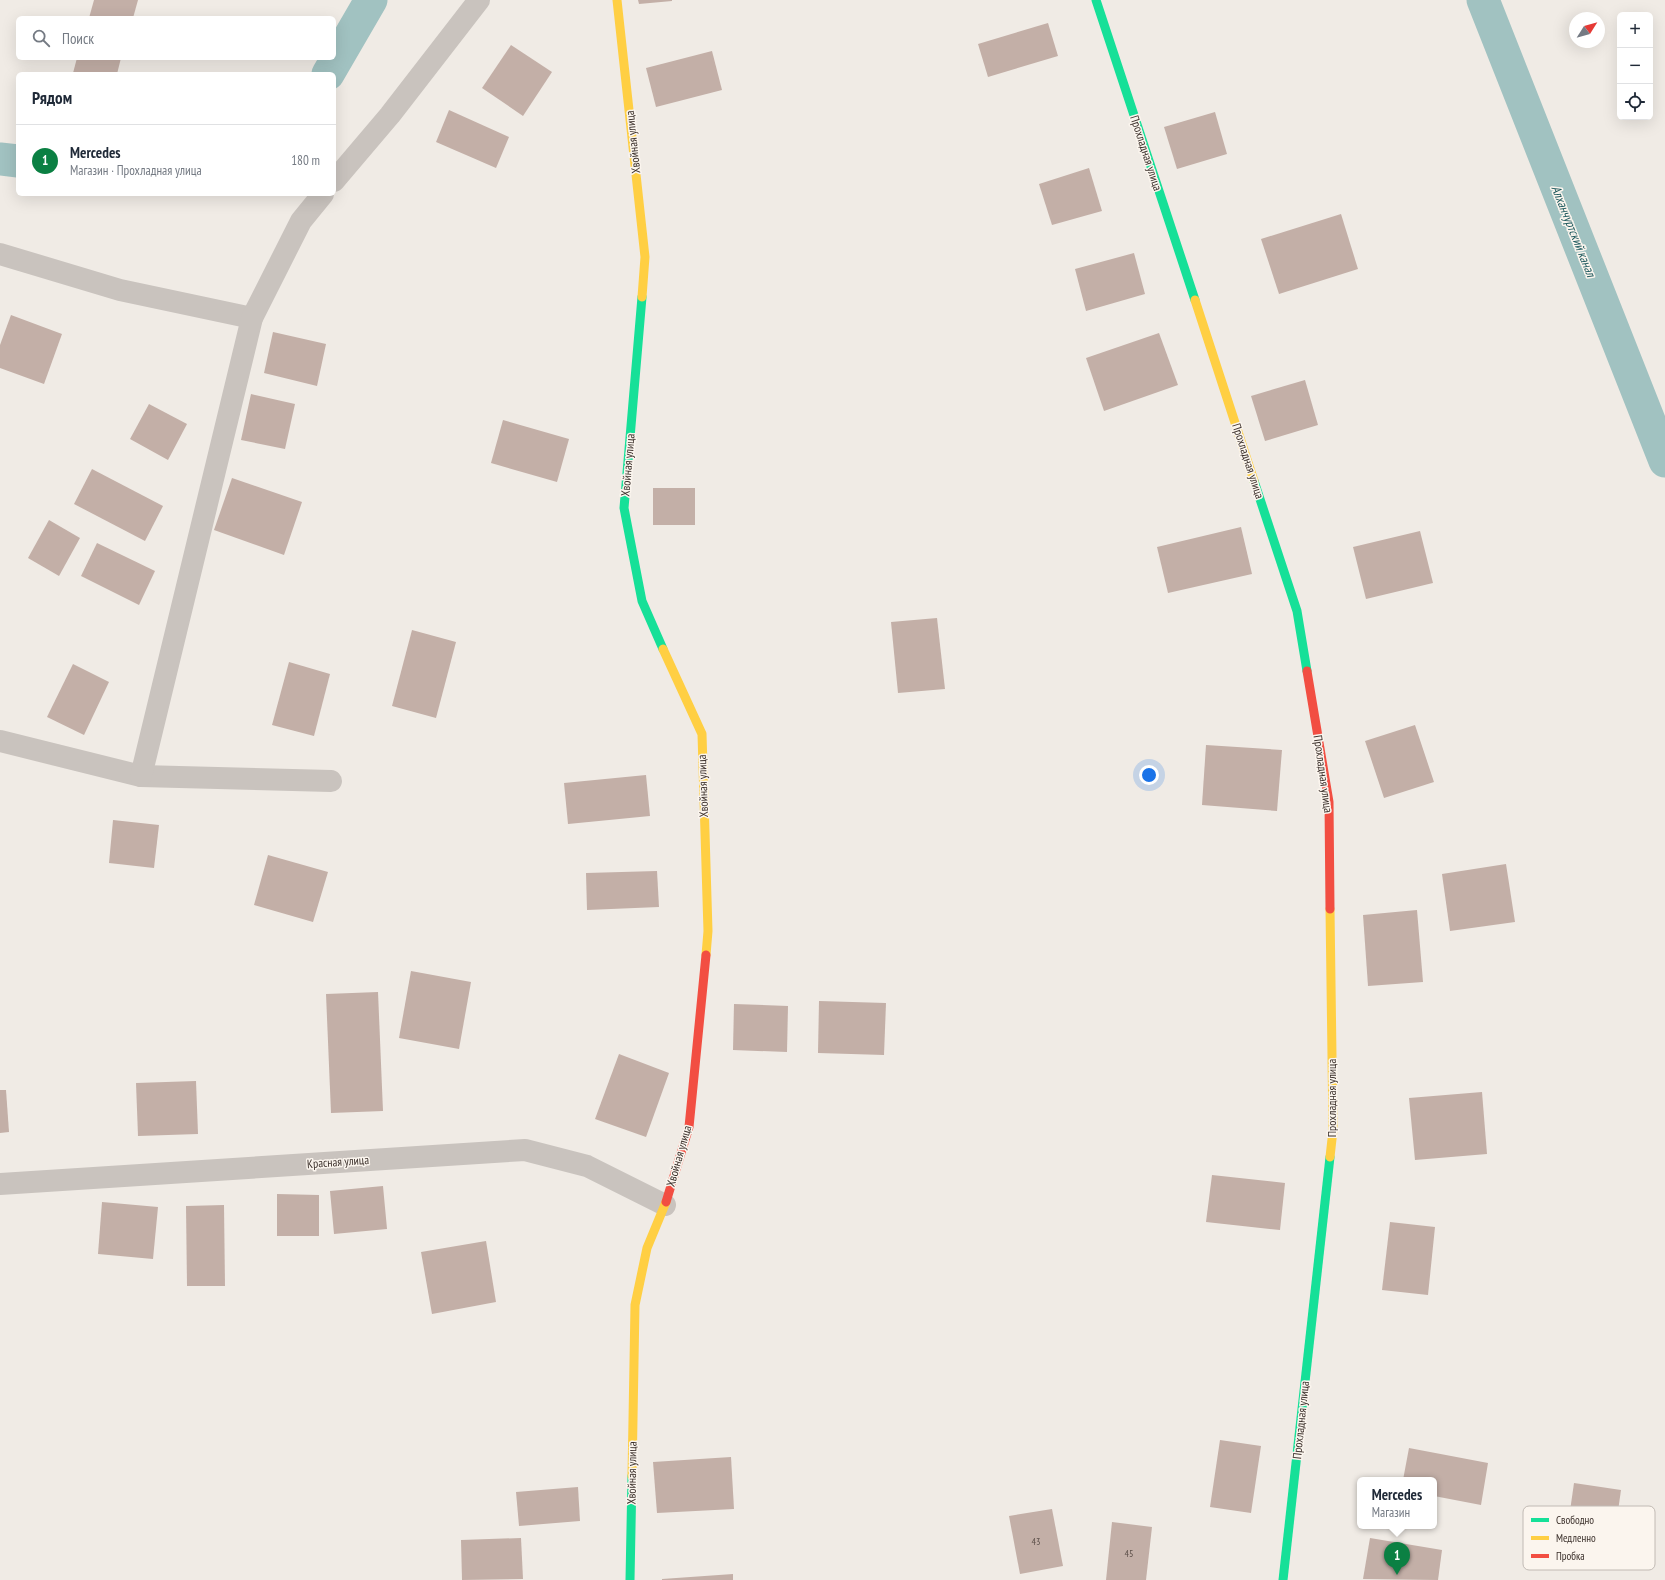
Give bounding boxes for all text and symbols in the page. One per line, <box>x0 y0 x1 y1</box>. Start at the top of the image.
north arrow <box>1569 12 1605 48</box>
map controls <box>1617 12 1653 120</box>
button: + <box>1617 12 1653 48</box>
search box <box>16 16 336 60</box>
icon: search <box>30 27 52 49</box>
text: Поиск <box>62 29 94 48</box>
button: − <box>1617 48 1653 84</box>
button: locate <box>1617 84 1653 120</box>
text: Рядом <box>32 87 72 109</box>
street label: Хвойная улица <box>622 110 643 174</box>
street label: Прохладная улица <box>1127 113 1166 193</box>
text: Mercedes <box>70 143 121 162</box>
text: 1 <box>42 152 48 169</box>
text: 180 m <box>291 152 320 169</box>
text: Магазин · Прохладная улица <box>70 162 202 179</box>
water label: Алханчуртский канал <box>1547 183 1600 281</box>
street label: Прохладная улица <box>1229 421 1268 501</box>
street label: Хвойная улица <box>617 433 638 497</box>
street label: Прохладная улица <box>1311 734 1336 814</box>
street label: Хвойная улица <box>694 754 711 818</box>
your location <box>1139 765 1159 785</box>
street label: Прохладная улица <box>1324 1059 1339 1137</box>
street label: Хвойная улица <box>663 1123 694 1188</box>
street label: Красная улица <box>307 1152 370 1171</box>
street label: Прохладная улица <box>1289 1380 1312 1460</box>
street label: Хвойная улица <box>623 1441 640 1505</box>
popup <box>1357 1477 1437 1529</box>
text: Mercedes <box>1372 1485 1422 1504</box>
text: Магазин <box>1372 1504 1410 1521</box>
legend <box>1523 1506 1655 1570</box>
text: Свободно <box>1556 1513 1594 1527</box>
text: Медленно <box>1556 1531 1596 1545</box>
house number: 43 <box>1032 1535 1041 1548</box>
pin: 1 <box>1384 1542 1410 1575</box>
house number: 45 <box>1125 1547 1134 1560</box>
text: Пробка <box>1556 1549 1585 1563</box>

